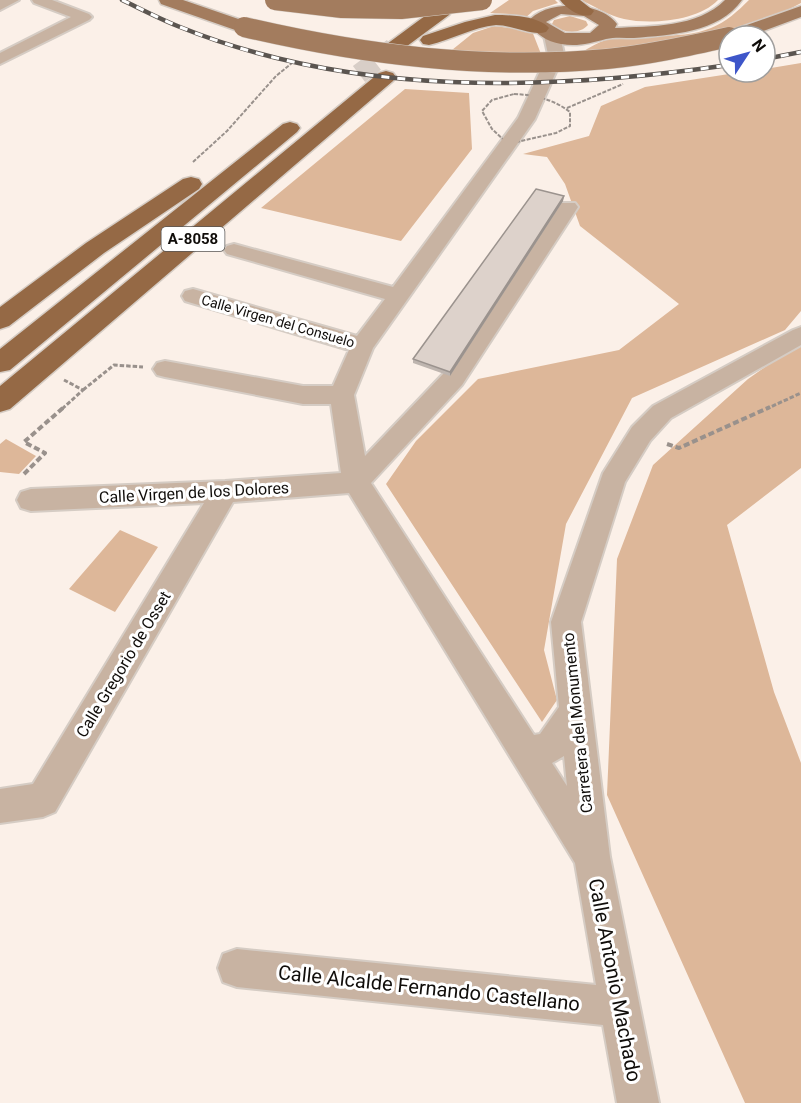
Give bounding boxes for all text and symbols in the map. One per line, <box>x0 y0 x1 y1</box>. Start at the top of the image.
north arrow <box>717 24 777 84</box>
text: N <box>748 35 770 56</box>
road number: A-8058 <box>162 227 224 251</box>
street label: Calle Virgen del Consuelo <box>200 291 356 351</box>
street label: Calle Virgen de los Dolores <box>98 478 290 507</box>
street label: Calle Gregorio de Osset <box>72 588 175 741</box>
street label: Carretera del Monumento <box>559 632 596 814</box>
street label: Calle Antonio Machado <box>584 876 646 1084</box>
street label: Calle Alcalde Fernando Castellano <box>277 960 581 1016</box>

